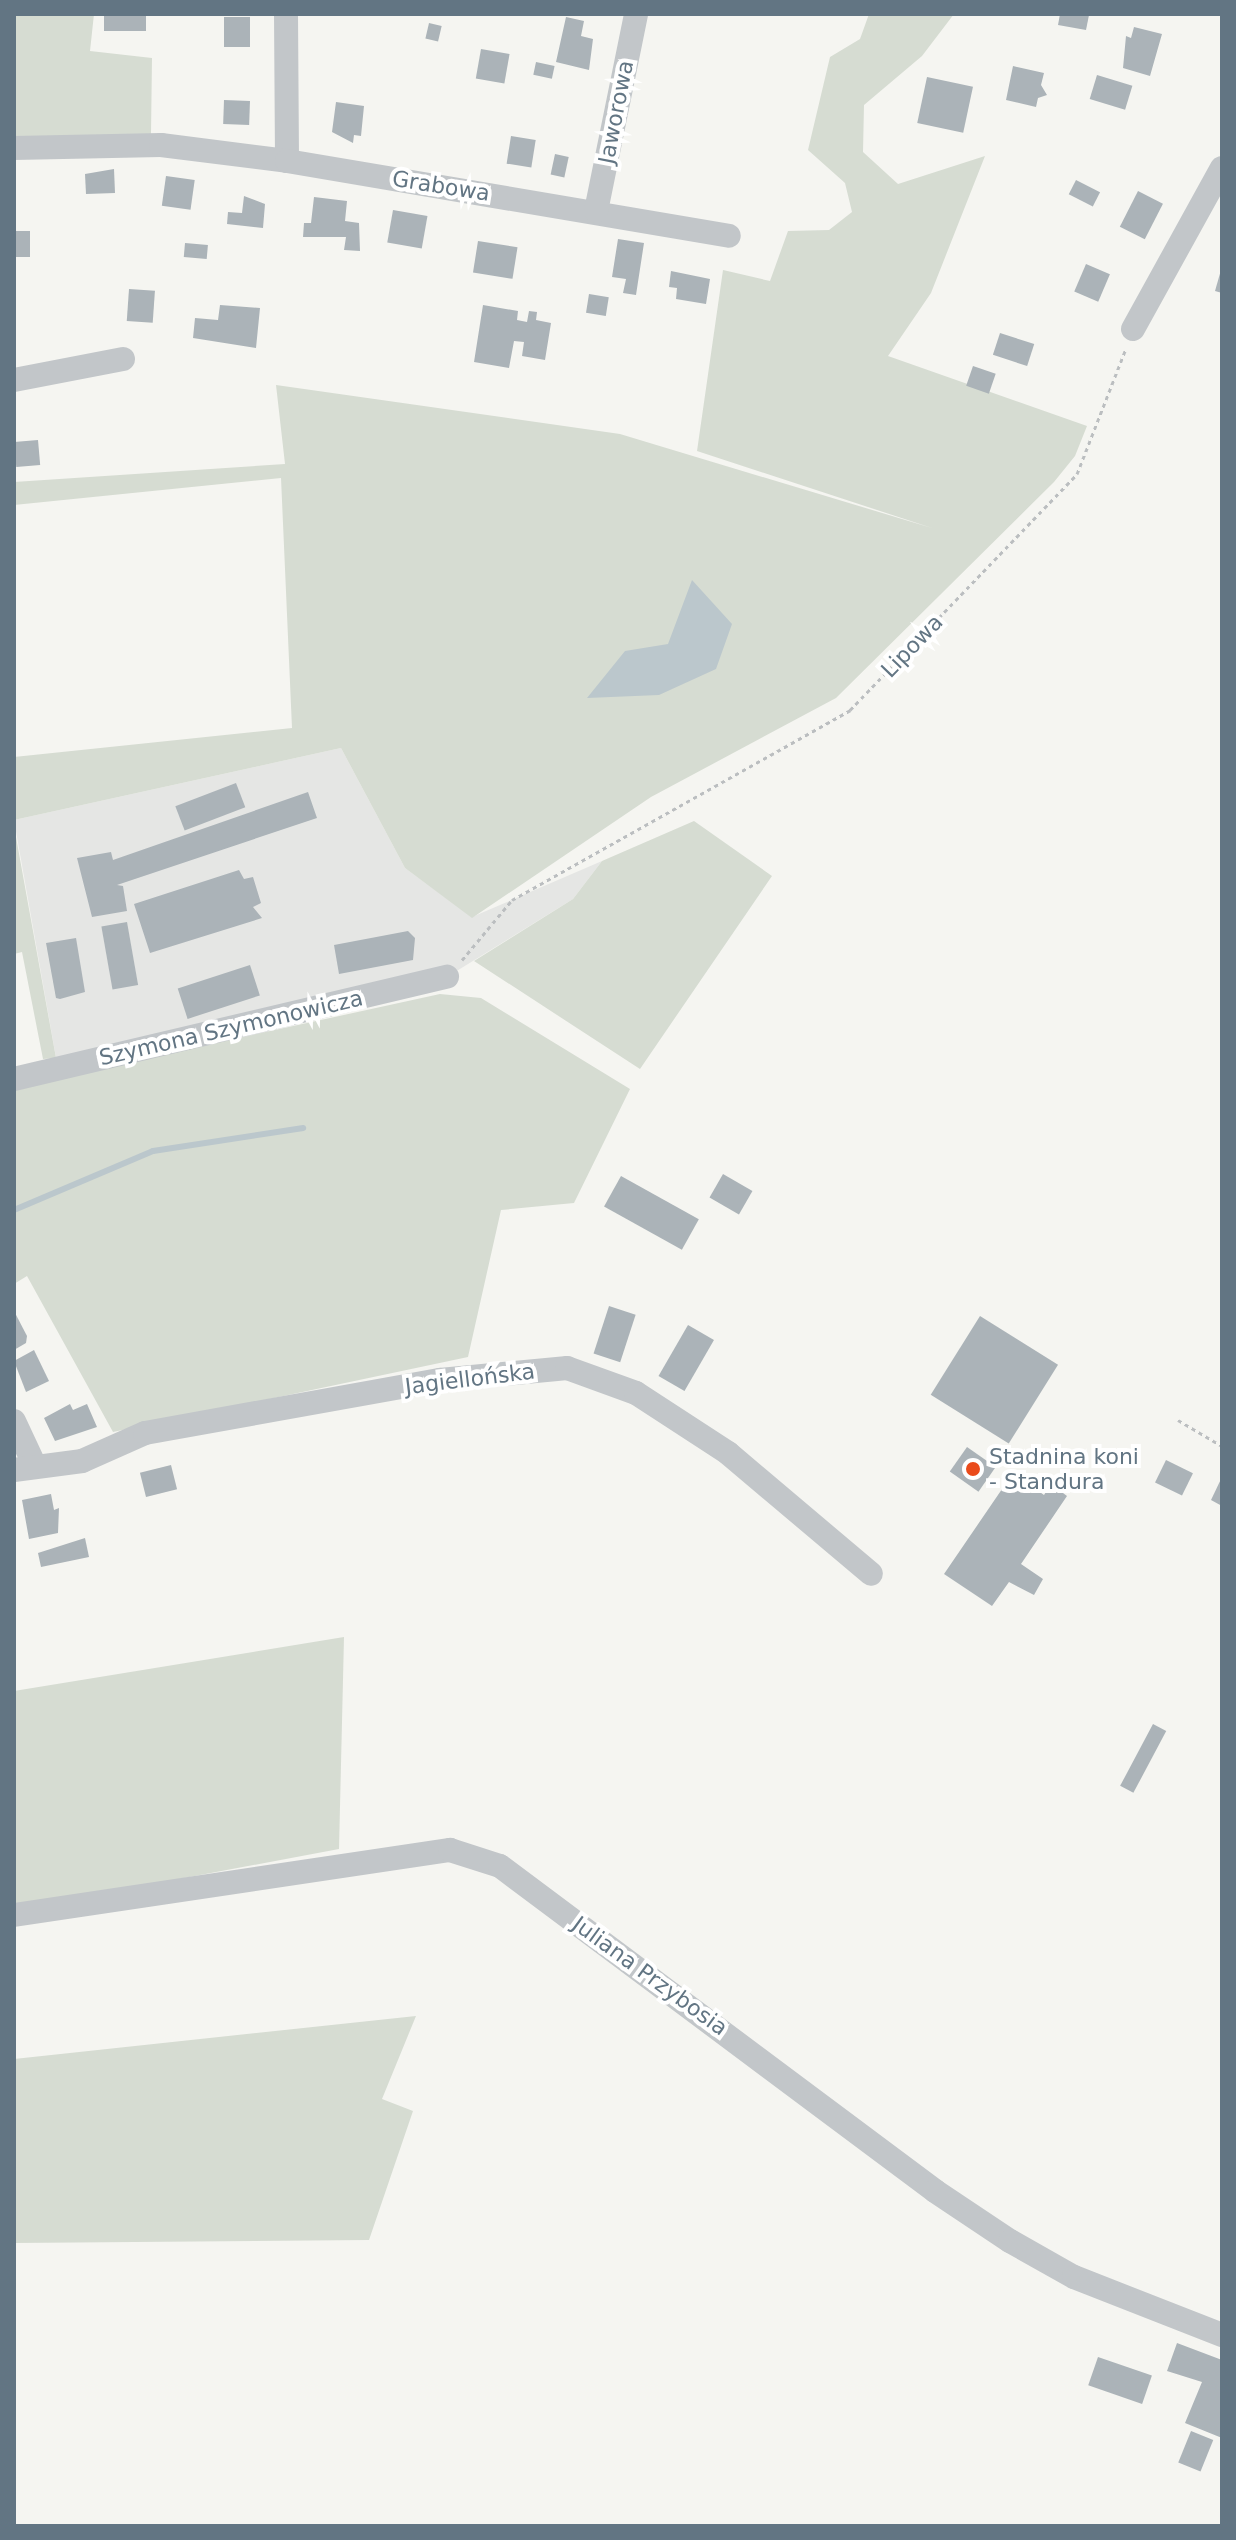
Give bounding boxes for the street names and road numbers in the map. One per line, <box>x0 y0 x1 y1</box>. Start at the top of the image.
street label: Jaworowa <box>593 58 639 166</box>
street label: Grabowa <box>390 165 492 207</box>
street label: Lipowa <box>876 609 948 683</box>
street label: Szymona Szymonowicza <box>97 985 365 1071</box>
street label: Jagiellońska <box>404 1358 536 1400</box>
street label: Juliana Przybosia <box>567 1911 733 2041</box>

